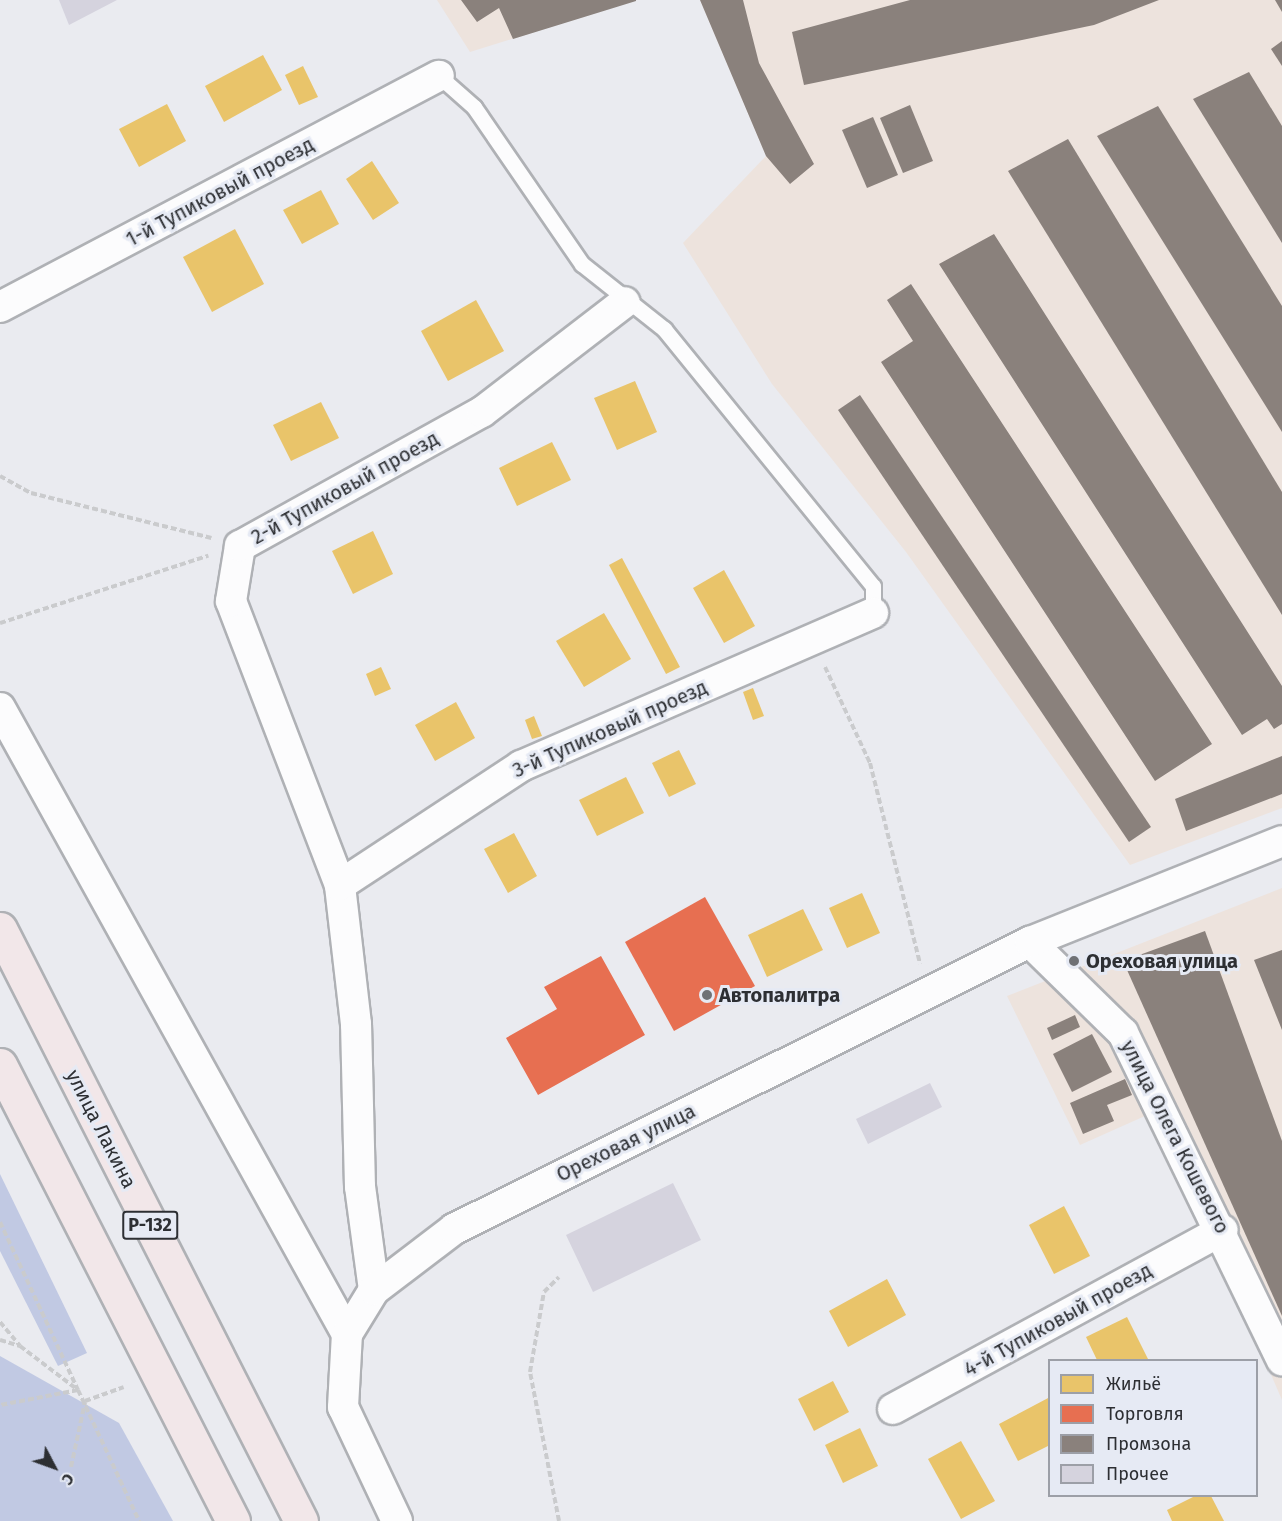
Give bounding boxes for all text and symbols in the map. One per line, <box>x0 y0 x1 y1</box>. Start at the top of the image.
street label: 1-й Тупиковый проезд <box>122 132 318 252</box>
street label: 2-й Тупиковый проезд <box>247 427 443 549</box>
street label: 3-й Тупиковый проезд <box>509 675 711 783</box>
place label: Ореховая улица <box>1086 949 1238 973</box>
marker: Ореховая улица <box>1067 954 1081 968</box>
place label: Автопалитра <box>719 983 840 1007</box>
marker: Автопалитра <box>700 988 714 1002</box>
street label: улица Олега Кошевого <box>1116 1036 1234 1238</box>
street label: улица Лакина <box>61 1066 141 1192</box>
street label: Ореховая улица <box>553 1099 699 1187</box>
road number: Р-132 <box>122 1210 178 1240</box>
street label: 4-й Тупиковый проезд <box>960 1258 1156 1382</box>
legend <box>1048 1359 1258 1497</box>
text: Жильё <box>1106 1373 1161 1395</box>
text: Торговля <box>1106 1403 1184 1425</box>
text: Промзона <box>1106 1433 1191 1455</box>
north arrow <box>24 1437 84 1497</box>
text: Прочее <box>1106 1463 1169 1485</box>
text: С <box>58 1469 78 1489</box>

